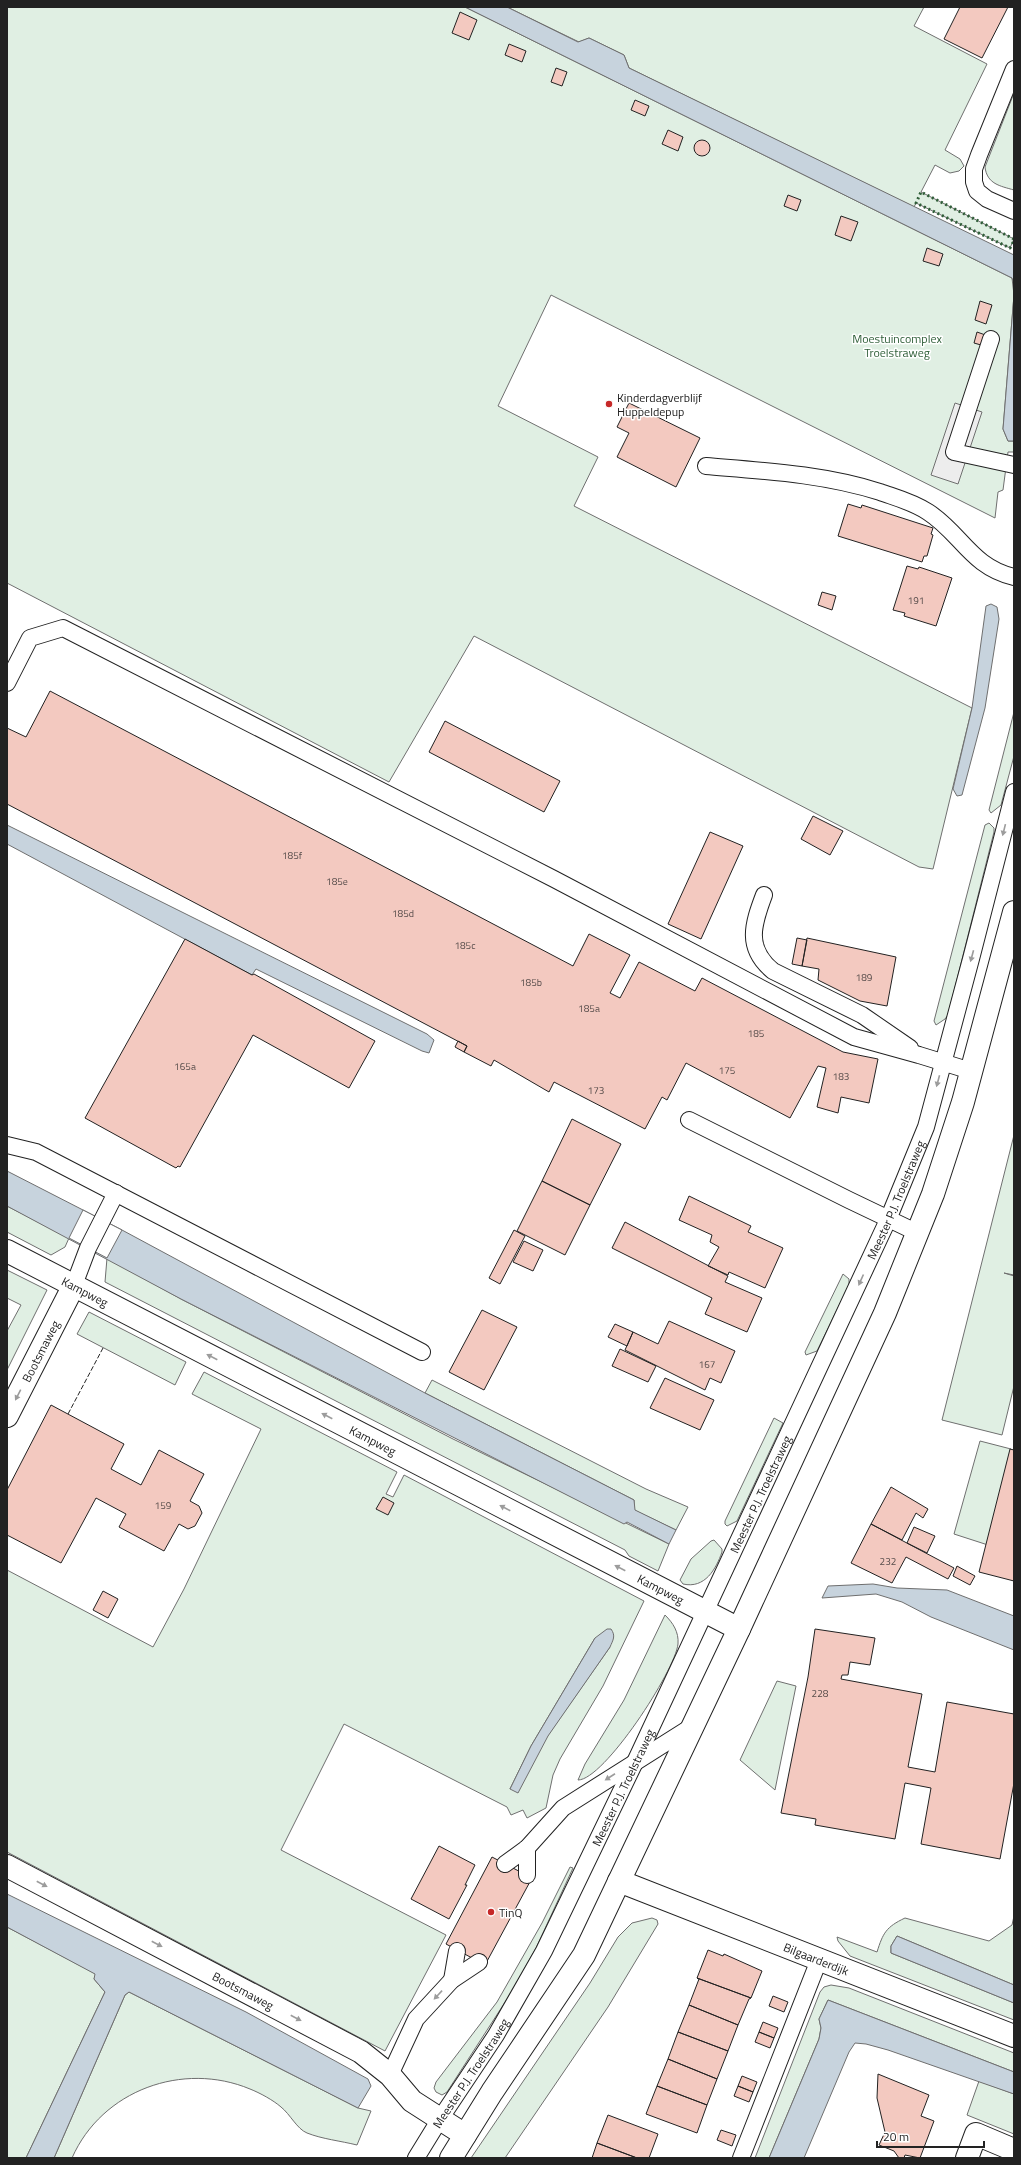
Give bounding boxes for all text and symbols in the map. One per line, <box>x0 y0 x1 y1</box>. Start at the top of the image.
park label: Moestuincomplex Troelstraweg <box>852 329 942 362</box>
place label: Kinderdagverblijf Huppeldepup <box>617 388 702 421</box>
marker: Kinderdagverblijf Huppeldepup <box>604 399 614 409</box>
house number: 191 <box>908 593 924 608</box>
one-way arrow <box>1001 824 1007 836</box>
house number: 185f <box>282 848 303 863</box>
house number: 185e <box>326 874 348 889</box>
house number: 185d <box>392 906 414 921</box>
house number: 185c <box>454 938 476 953</box>
one-way arrow <box>969 950 975 962</box>
house number: 189 <box>856 970 873 985</box>
house number: 185b <box>520 975 542 990</box>
house number: 185a <box>578 1001 600 1016</box>
house number: 185 <box>748 1026 765 1041</box>
house number: 165a <box>174 1059 196 1074</box>
house number: 175 <box>719 1063 736 1078</box>
house number: 183 <box>833 1069 849 1084</box>
one-way arrow <box>935 1075 941 1087</box>
house number: 173 <box>588 1083 604 1098</box>
street label: Meester P.J. Troelstraweg <box>861 1137 929 1262</box>
street label: Kampweg <box>58 1271 112 1311</box>
one-way arrow <box>858 1275 864 1286</box>
street label: Bootsmaweg <box>16 1317 64 1385</box>
one-way arrow <box>206 1353 217 1360</box>
house number: 167 <box>699 1357 715 1372</box>
one-way arrow <box>15 1389 21 1401</box>
one-way arrow <box>321 1413 333 1420</box>
street label: Kampweg <box>346 1420 400 1460</box>
street label: Meester P.J. Troelstraweg <box>724 1432 796 1556</box>
house number: 159 <box>155 1498 172 1513</box>
one-way arrow <box>499 1505 510 1512</box>
house number: 232 <box>880 1554 896 1569</box>
one-way arrow <box>614 1565 626 1571</box>
street label: Kampweg <box>634 1569 688 1609</box>
house number: 228 <box>812 1686 829 1701</box>
street label: Meester P.J. Troelstraweg <box>586 1726 659 1849</box>
one-way arrow <box>605 1773 615 1781</box>
one-way arrow <box>36 1881 47 1887</box>
place label: TinQ <box>499 1903 522 1922</box>
marker: TinQ <box>486 1907 496 1917</box>
street label: Bilgaarderdijk <box>781 1937 852 1980</box>
one-way arrow <box>151 1941 162 1948</box>
street label: Bootsmaweg <box>209 1966 278 2014</box>
one-way arrow <box>433 1990 442 2000</box>
street label: Meester P.J. Troelstraweg <box>427 2014 513 2132</box>
one-way arrow <box>291 2015 302 2021</box>
scale bar <box>877 2123 984 2149</box>
text: 20 m <box>883 2127 909 2146</box>

